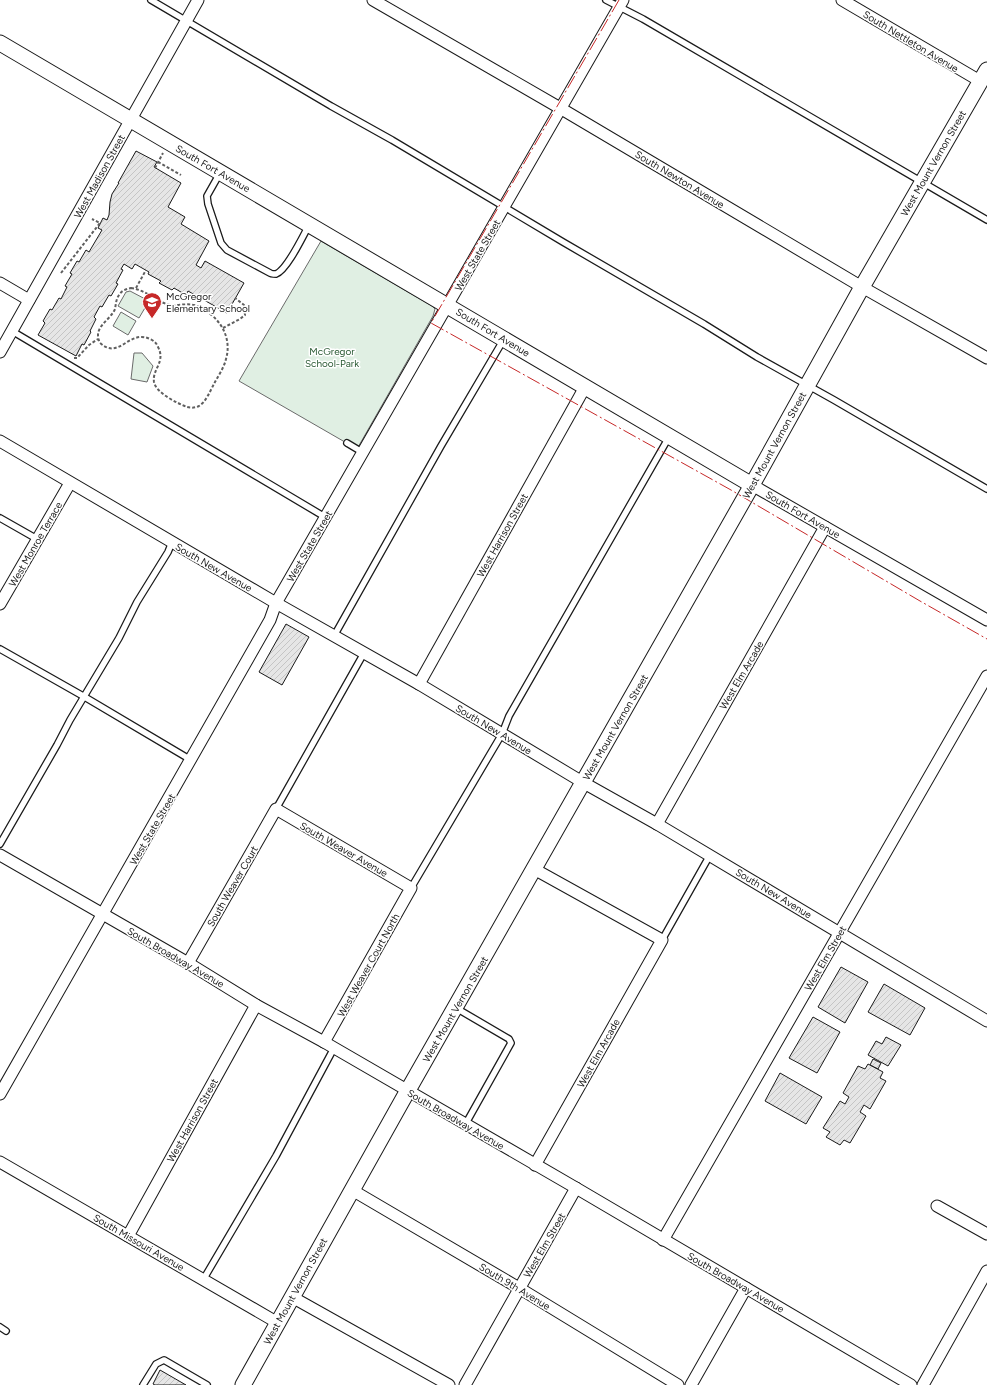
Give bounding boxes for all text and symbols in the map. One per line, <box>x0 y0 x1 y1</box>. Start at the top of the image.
street label: South Nettleton Avenue <box>861 8 961 75</box>
street label: West Mount Vernon Street <box>898 108 969 218</box>
street label: West Madison Street <box>71 132 128 220</box>
street label: South Fort Avenue <box>173 142 253 195</box>
street label: South Newton Avenue <box>633 148 727 211</box>
street label: West State Street <box>452 217 503 293</box>
place label: McGregor Elementary School <box>166 290 250 315</box>
school or university icon: McGregor Elementary School <box>141 291 163 319</box>
street label: South Fort Avenue <box>453 305 533 360</box>
park label: McGregor School-Park <box>305 345 359 370</box>
street label: West Mount Vernon Street <box>740 389 809 501</box>
street label: South Fort Avenue <box>763 488 843 541</box>
street label: West Harrison Street <box>474 491 531 579</box>
street label: West Monroe Terrace <box>6 499 65 589</box>
street label: West State Street <box>284 508 335 584</box>
street label: South New Avenue <box>173 540 255 595</box>
street label: West Elm Arcade <box>717 638 766 712</box>
street label: West Mount Vernon Street <box>580 672 651 782</box>
street label: South New Avenue <box>453 702 535 758</box>
street label: West State Street <box>127 791 178 867</box>
street label: South Weaver Avenue <box>298 819 390 880</box>
street label: South Weaver Court <box>204 843 261 929</box>
street label: South New Avenue <box>733 866 815 922</box>
street label: West Weaver Court North <box>335 911 402 1019</box>
street label: West Elm Street <box>802 923 849 993</box>
street label: South Broadway Avenue <box>125 924 227 991</box>
street label: West Mount Vernon Street <box>420 954 491 1064</box>
street label: West Elm Arcade <box>574 1016 623 1090</box>
street label: West Harrison Street <box>164 1076 221 1164</box>
street label: South Broadway Avenue <box>405 1086 507 1153</box>
street label: West Elm Street <box>521 1210 568 1280</box>
street label: South Missouri Avenue <box>91 1211 187 1274</box>
street label: West Mount Vernon Street <box>261 1235 330 1347</box>
street label: South Broadway Avenue <box>685 1249 787 1316</box>
street label: South 9th Avenue <box>477 1260 553 1313</box>

